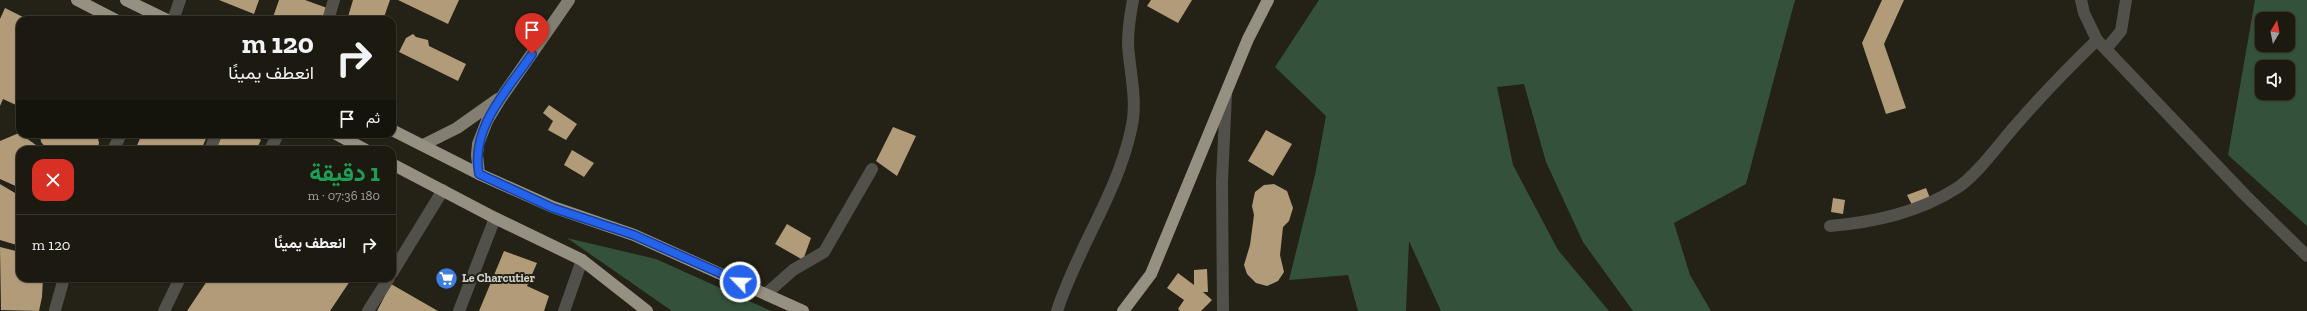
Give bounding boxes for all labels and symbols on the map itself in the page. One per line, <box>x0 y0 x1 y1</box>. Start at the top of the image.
north arrow <box>2255 12 2295 52</box>
pin <box>515 13 549 54</box>
position arrow <box>719 261 761 303</box>
supermarket icon: Le Charcutier <box>434 265 460 291</box>
place label: Le Charcutier <box>462 271 536 285</box>

